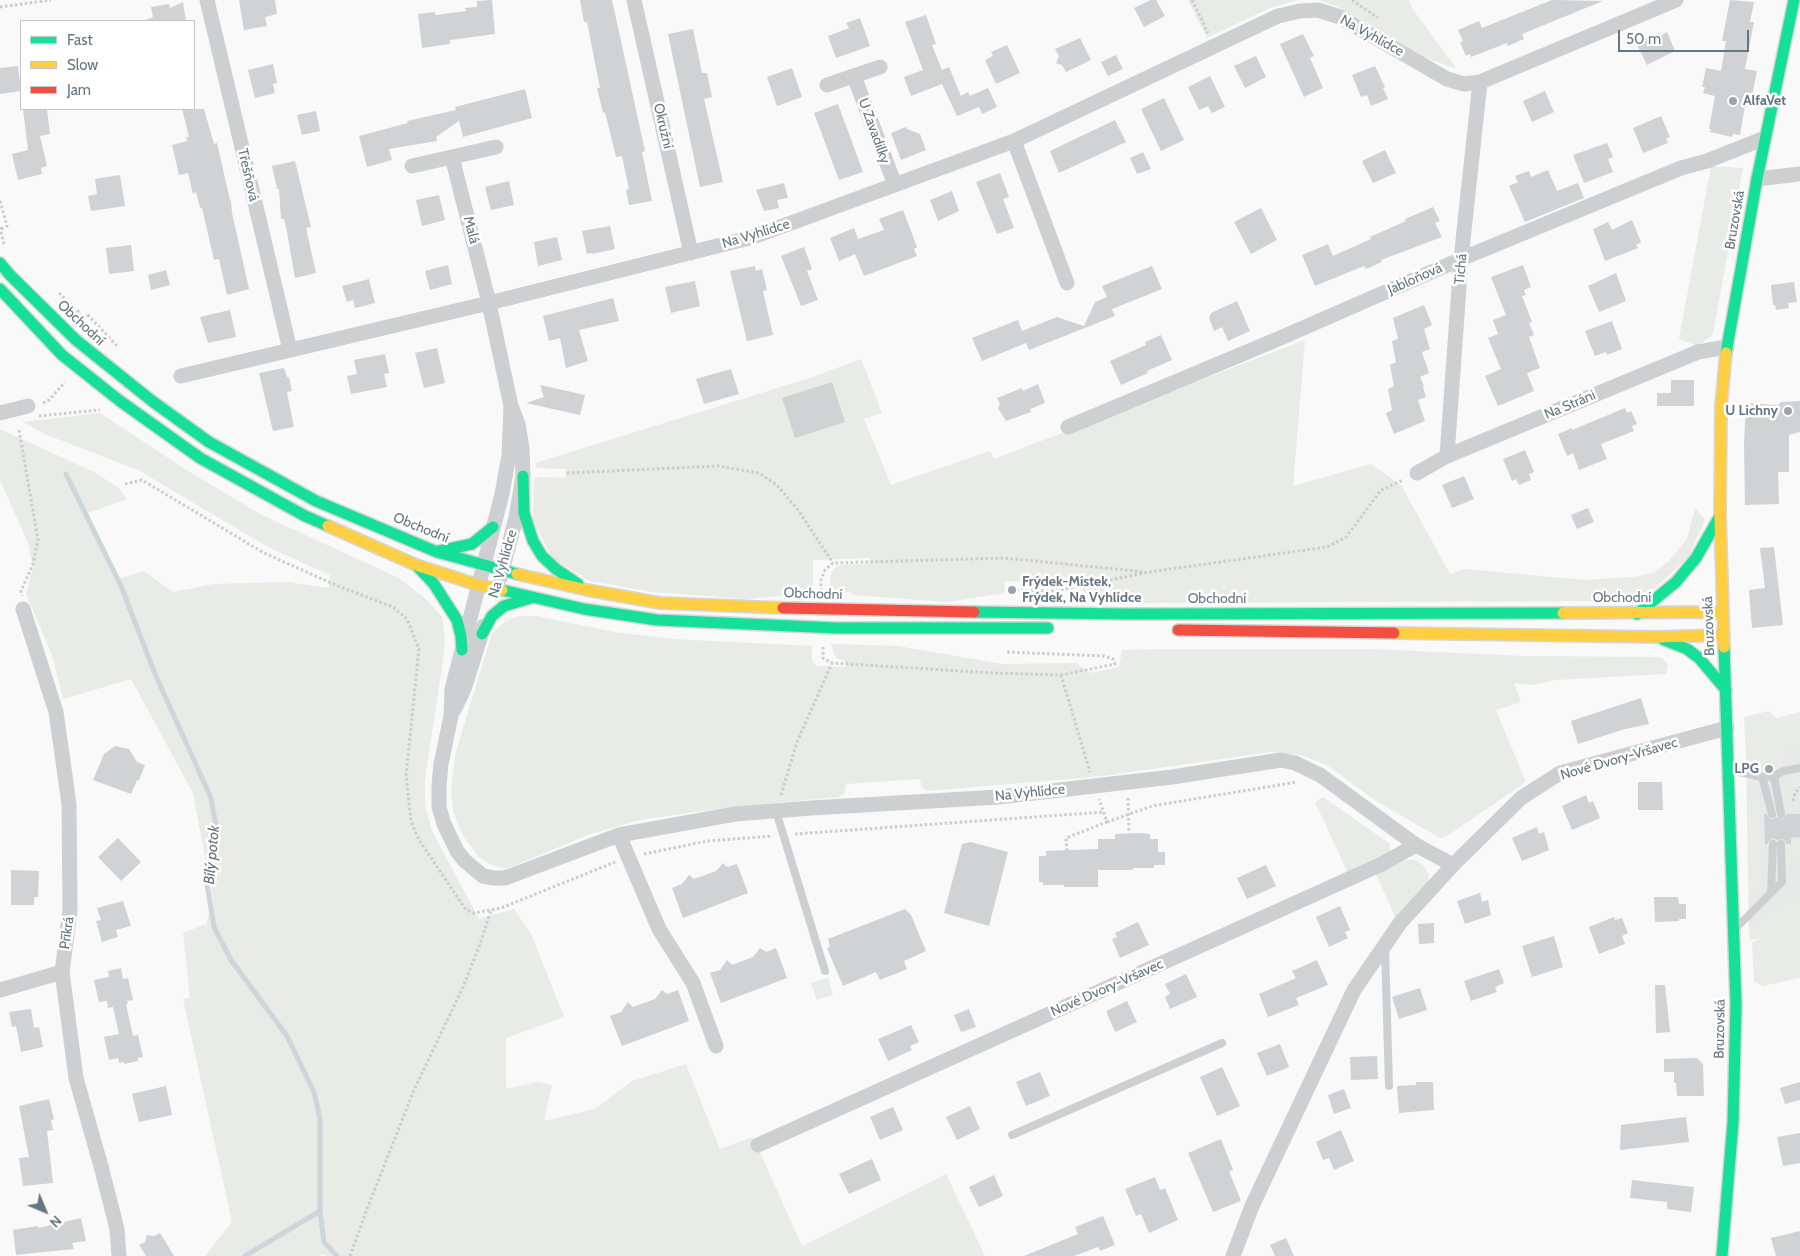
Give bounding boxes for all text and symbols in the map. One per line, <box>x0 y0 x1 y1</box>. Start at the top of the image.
street label: Na Vyhlídce <box>1337 12 1407 60</box>
legend <box>20 20 195 110</box>
scale bar <box>1620 20 1751 52</box>
text: 50 m <box>1626 30 1661 48</box>
text: Fast <box>67 31 92 49</box>
text: Slow <box>67 56 98 74</box>
text: Jam <box>67 81 91 99</box>
place label: AlfaVet <box>1743 93 1786 109</box>
marker: AlfaVet <box>1727 95 1739 107</box>
street label: U Zavadilky <box>854 96 894 166</box>
street label: Okružní <box>650 102 676 150</box>
street label: Třešňová <box>234 147 262 203</box>
street label: Bruzovská <box>1722 189 1748 251</box>
street label: Malá <box>459 214 483 246</box>
street label: Na Vyhlídce <box>720 216 792 252</box>
street label: Tichá <box>1451 253 1471 285</box>
street label: Jabloňová <box>1385 260 1445 298</box>
street label: Obchodní <box>54 297 108 349</box>
street label: Na Stráni <box>1542 387 1598 423</box>
place label: U Lichny <box>1725 403 1778 419</box>
marker: U Lichny <box>1782 405 1794 417</box>
street label: Obchodní <box>391 509 451 547</box>
street label: Na Vyhlídce <box>485 528 521 600</box>
place label: Frýdek-Místek, Frýdek, Na Vyhlídce <box>1022 574 1141 606</box>
marker: Frýdek-Místek, Frýdek, Na Vyhlídce <box>1006 584 1018 596</box>
street label: Obchodní <box>783 585 843 603</box>
street label: Obchodní <box>1593 590 1651 606</box>
street label: Obchodní <box>1188 591 1246 607</box>
street label: Bruzovská <box>1700 596 1718 656</box>
street label: Nové Dvory-Vršavec <box>1558 734 1680 784</box>
place label: LPG <box>1734 761 1759 777</box>
marker: LPG <box>1763 763 1775 775</box>
street label: Na Vyhlídce <box>994 781 1066 805</box>
water label: Bílý potok <box>200 825 224 885</box>
street label: Příkrá <box>56 916 78 950</box>
street label: Nové Dvory-Vršavec <box>1048 956 1166 1020</box>
street label: Bruzovská <box>1711 999 1729 1059</box>
north arrow <box>20 1186 70 1236</box>
text: N <box>46 1212 65 1231</box>

